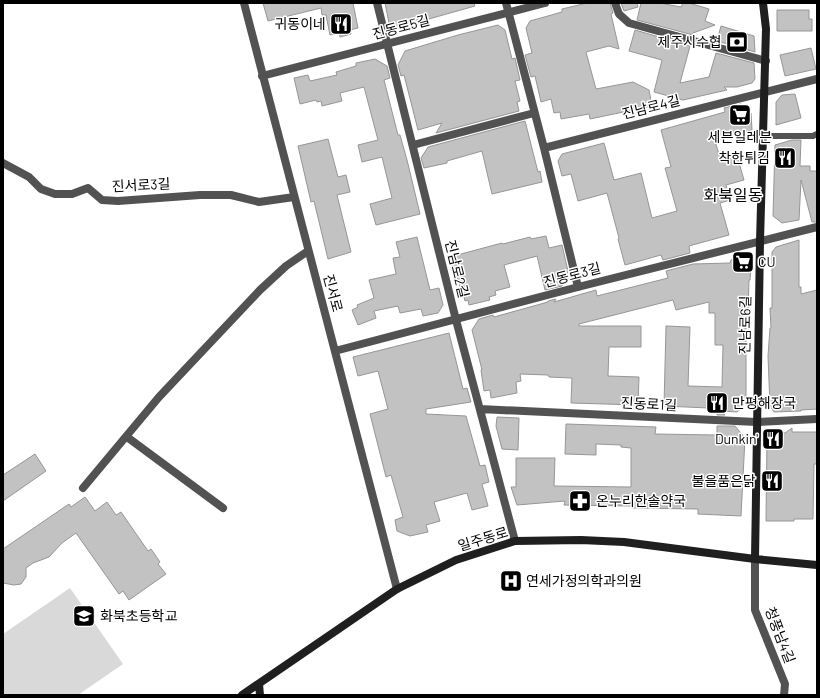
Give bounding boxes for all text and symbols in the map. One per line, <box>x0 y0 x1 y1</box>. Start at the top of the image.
restaurant icon: 귀동이네 <box>328 11 354 37</box>
street label: 진동로5길 <box>370 11 431 42</box>
place label: 귀동이네 <box>274 15 326 32</box>
bank icon: 제주시수협 <box>724 29 750 55</box>
place label: 제주시수협 <box>658 33 722 50</box>
street label: 진남로4길 <box>620 91 682 122</box>
supermarket icon: 세븐일레븐 <box>727 102 753 128</box>
place label: 세븐일레븐 <box>708 128 772 145</box>
restaurant icon: 착한튀김 <box>772 145 798 171</box>
place label: 착한튀김 <box>718 149 770 166</box>
street label: 진서로3길 <box>111 174 171 195</box>
district label: 화북일동 <box>704 185 763 204</box>
street label: 진남로2길 <box>442 238 473 300</box>
supermarket icon: CU <box>730 249 756 275</box>
place label: CU <box>758 253 776 270</box>
street label: 진동로3길 <box>541 259 602 290</box>
street label: 진서로 <box>320 272 347 314</box>
street label: 진남로6길 <box>735 295 754 355</box>
restaurant icon: 만평해장국 <box>704 390 730 416</box>
street label: 진동로1길 <box>620 394 678 413</box>
place label: 만평해장국 <box>732 394 797 411</box>
restaurant icon: Dunkin' <box>760 426 786 452</box>
place label: Dunkin' <box>715 430 758 447</box>
restaurant icon: 불을품은닭 <box>759 468 785 494</box>
place label: 불을품은닭 <box>692 472 756 489</box>
pharmacy icon: 온누리한솔약국 <box>567 488 593 514</box>
place label: 온누리한솔약국 <box>596 492 686 509</box>
street label: 일주동로 <box>456 523 510 554</box>
hospital icon: 연세가정의학과의원 <box>498 568 524 594</box>
place label: 연세가정의학과의원 <box>526 572 642 589</box>
school or university icon: 화북초등학교 <box>71 603 97 629</box>
street label: 청풍남4길 <box>762 604 799 666</box>
place label: 화북초등학교 <box>100 607 177 624</box>

